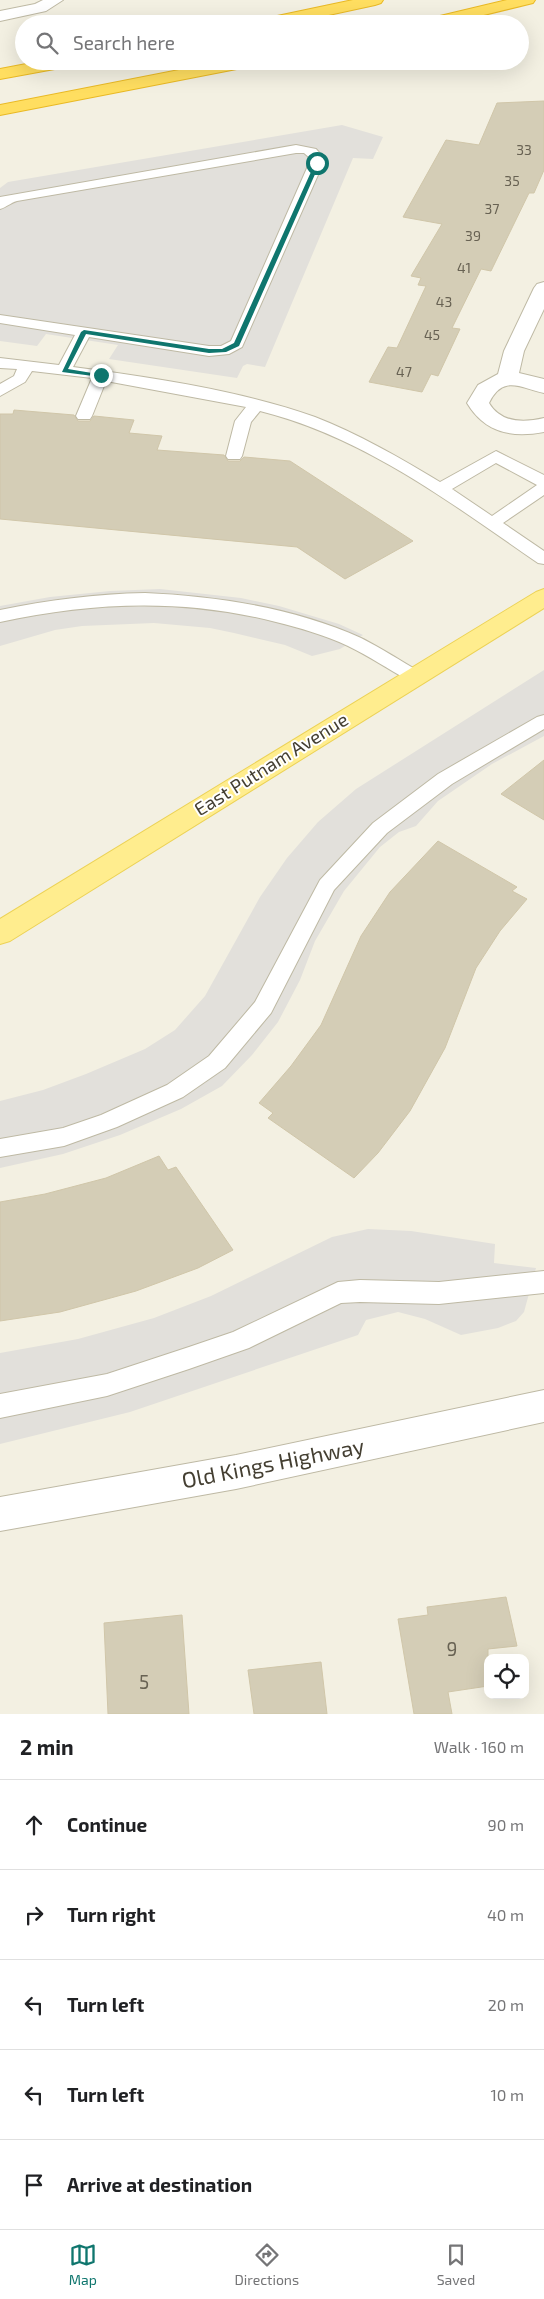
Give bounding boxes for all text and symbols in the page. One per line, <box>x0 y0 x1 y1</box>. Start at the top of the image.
search box <box>15 15 529 70</box>
icon: search <box>33 29 61 57</box>
text: Search here <box>73 31 175 54</box>
house number: 33 <box>516 141 532 158</box>
route start <box>306 152 329 175</box>
house number: 35 <box>504 172 520 189</box>
house number: 37 <box>485 200 499 217</box>
house number: 39 <box>465 227 481 244</box>
house number: 41 <box>457 259 471 276</box>
house number: 43 <box>436 293 452 310</box>
house number: 45 <box>424 326 440 343</box>
house number: 47 <box>396 363 412 380</box>
route end <box>90 364 113 387</box>
street label: East Putnam Avenue <box>190 707 352 820</box>
street label: Old Kings Highway <box>179 1432 367 1492</box>
house number: 9 <box>447 1637 457 1660</box>
map controls <box>484 1654 529 1699</box>
button: locate <box>484 1654 529 1699</box>
house number: 5 <box>139 1670 149 1693</box>
text: 2 min <box>20 1734 74 1759</box>
text: Walk · 160 m <box>434 1737 524 1756</box>
icon: ahead <box>20 1811 48 1839</box>
text: Continue <box>67 1813 147 1836</box>
text: 90 m <box>488 1815 524 1834</box>
icon: right <box>20 1901 48 1929</box>
text: Turn right <box>67 1903 155 1926</box>
text: 40 m <box>487 1905 524 1924</box>
icon: left <box>20 1991 48 2019</box>
text: Turn left <box>67 1993 144 2016</box>
text: 20 m <box>488 1995 524 2014</box>
icon: left <box>20 2081 48 2109</box>
text: Turn left <box>67 2083 144 2106</box>
text: 10 m <box>490 2085 524 2104</box>
icon: arrive <box>20 2171 48 2199</box>
text: Arrive at destination <box>67 2173 252 2196</box>
tab: Map <box>69 2241 97 2288</box>
tab: Directions <box>235 2241 299 2288</box>
tab: Saved <box>437 2241 475 2288</box>

